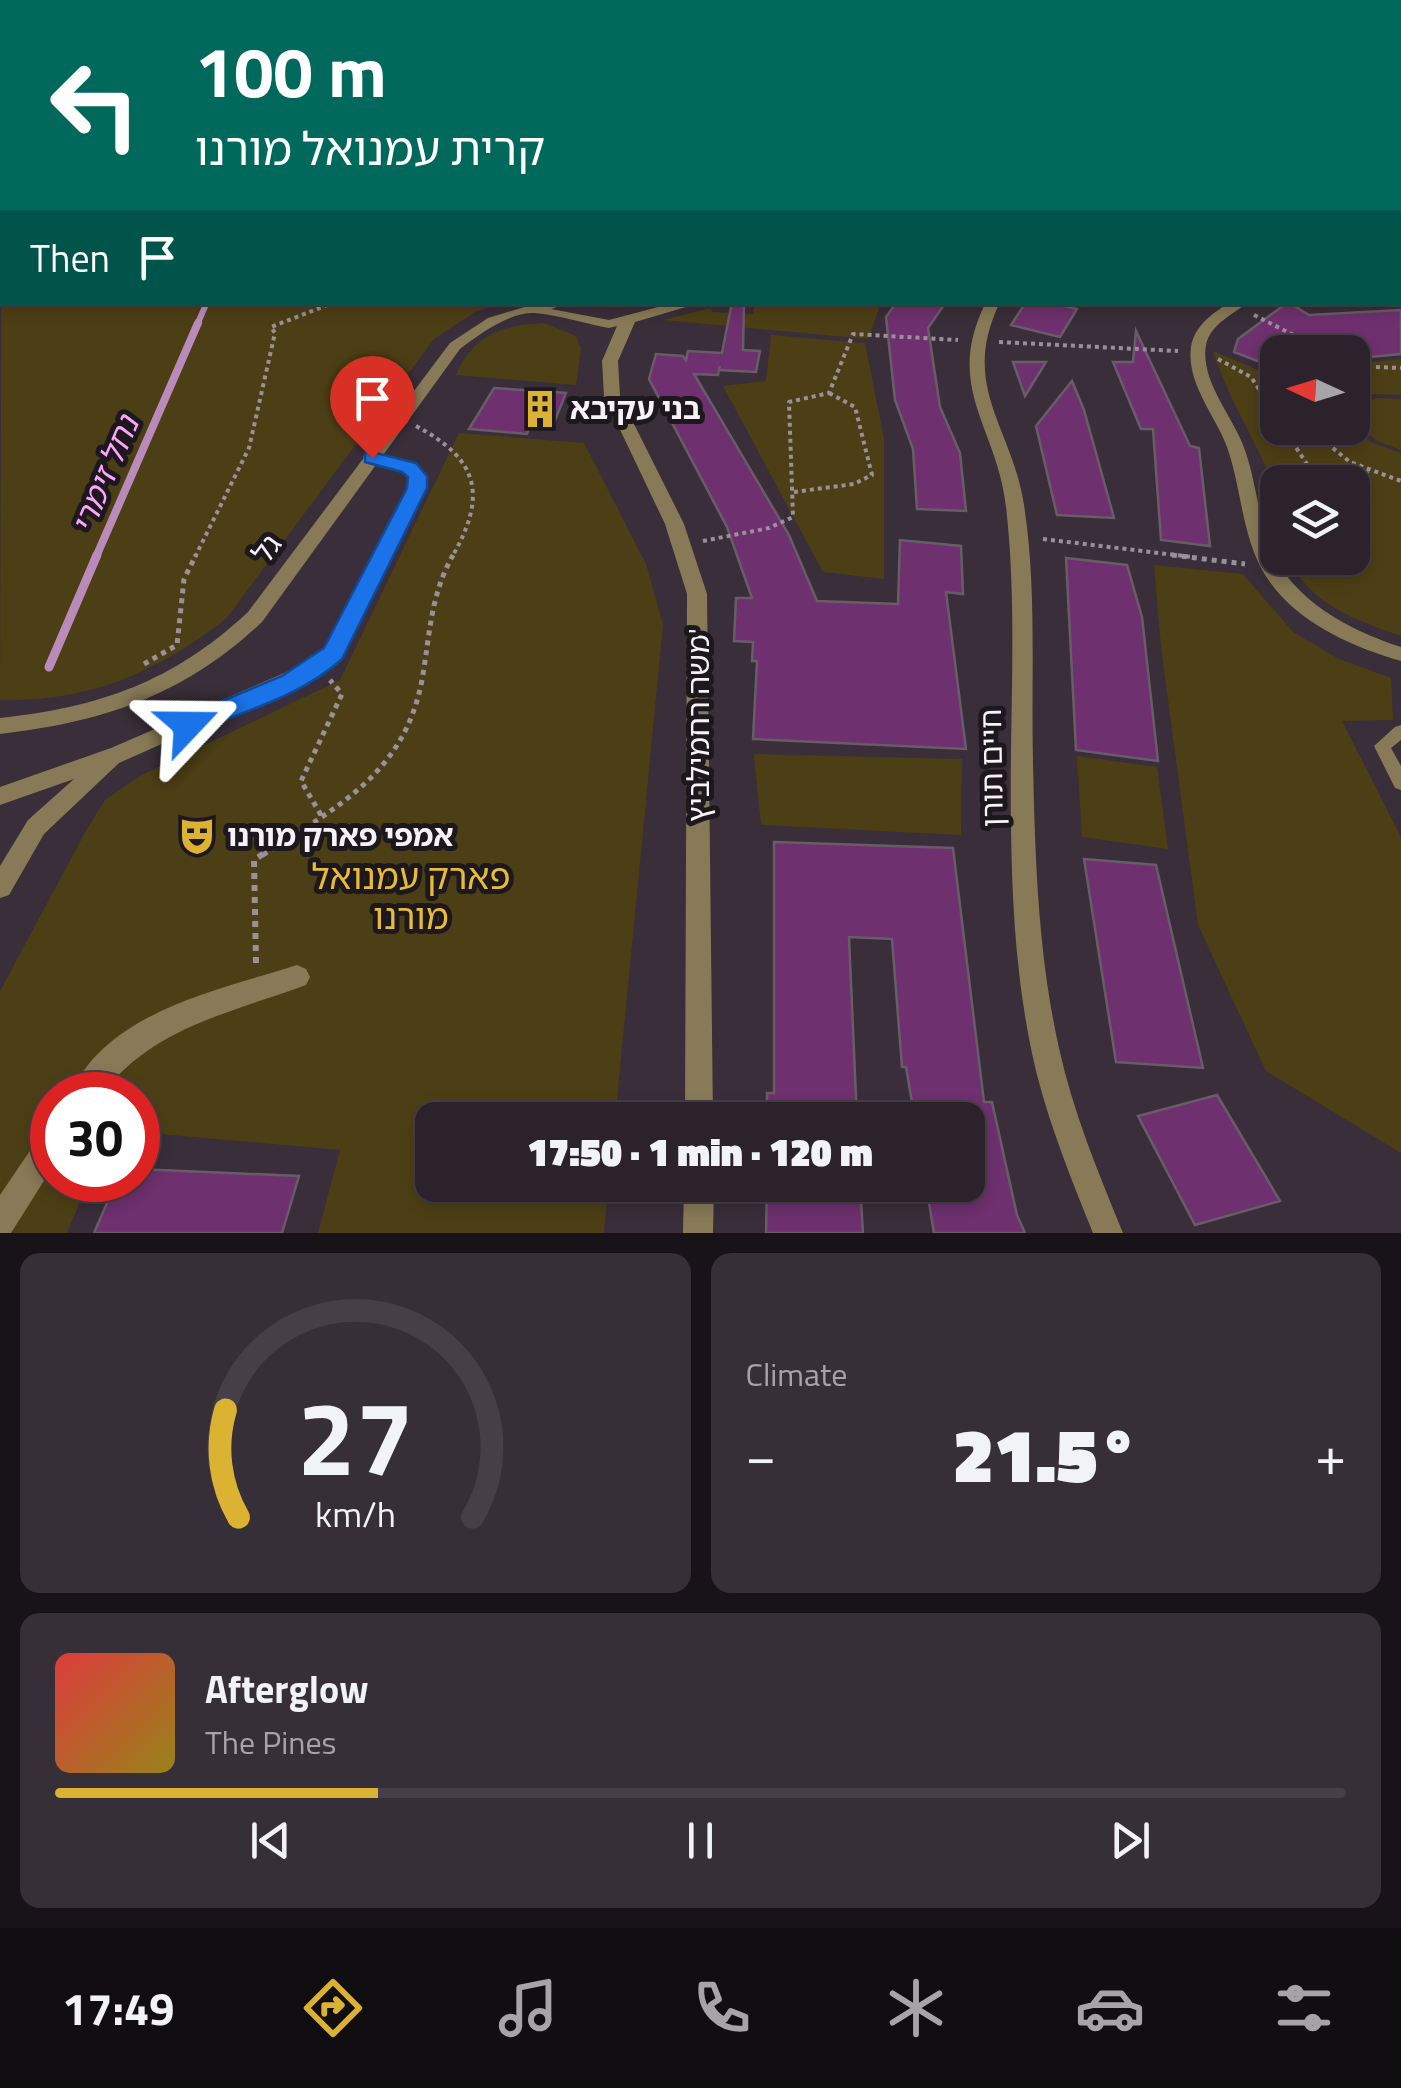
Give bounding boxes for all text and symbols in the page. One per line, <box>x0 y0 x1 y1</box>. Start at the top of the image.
text: 100 m <box>195 18 387 124</box>
icon: left <box>30 40 160 170</box>
text: קרית עמנואל מורנו <box>195 114 545 182</box>
text: Then <box>30 229 110 287</box>
icon: arrive <box>130 230 185 285</box>
north arrow <box>1260 335 1370 445</box>
map controls <box>1260 335 1370 575</box>
pin <box>330 356 415 459</box>
icon: arrive <box>345 371 400 426</box>
place label: בני עקיבא <box>570 385 701 431</box>
building icon: בני עקיבא <box>519 388 561 430</box>
water label: נחל זימרי <box>58 406 151 541</box>
button: layers <box>1260 465 1370 575</box>
street label: גל <box>240 524 293 573</box>
street label: משה רחמילביץ' <box>675 628 721 822</box>
position arrow <box>136 673 240 777</box>
street label: חיים תורן <box>967 708 1015 828</box>
place label: אמפי פארק מורנו <box>227 812 454 858</box>
theatre icon: אמפי פארק מורנו <box>176 815 218 857</box>
park label: פארק עמנואל מורנו <box>312 849 510 943</box>
speed limit sign: 30 <box>30 1072 160 1202</box>
text: 17:50 · 1 min · 120 m <box>527 1123 873 1181</box>
text: Climate <box>746 1350 847 1398</box>
text: 27 <box>297 1357 413 1515</box>
text: 21.5° <box>953 1397 1139 1511</box>
text: − <box>746 1413 776 1496</box>
text: + <box>1315 1413 1346 1496</box>
text: km/h <box>315 1486 396 1541</box>
text: Afterglow <box>205 1660 369 1718</box>
text: The Pines <box>205 1718 336 1766</box>
icon: previous <box>243 1813 298 1868</box>
icon: pause <box>673 1813 728 1868</box>
icon: next <box>1103 1813 1158 1868</box>
icon: directions <box>298 1973 368 2043</box>
icon: music <box>493 1973 563 2043</box>
icon: phone <box>687 1973 757 2043</box>
icon: climate <box>881 1973 951 2043</box>
icon: car <box>1075 1973 1145 2043</box>
icon: filters <box>1269 1973 1339 2043</box>
text: 17:49 <box>62 1974 174 2042</box>

